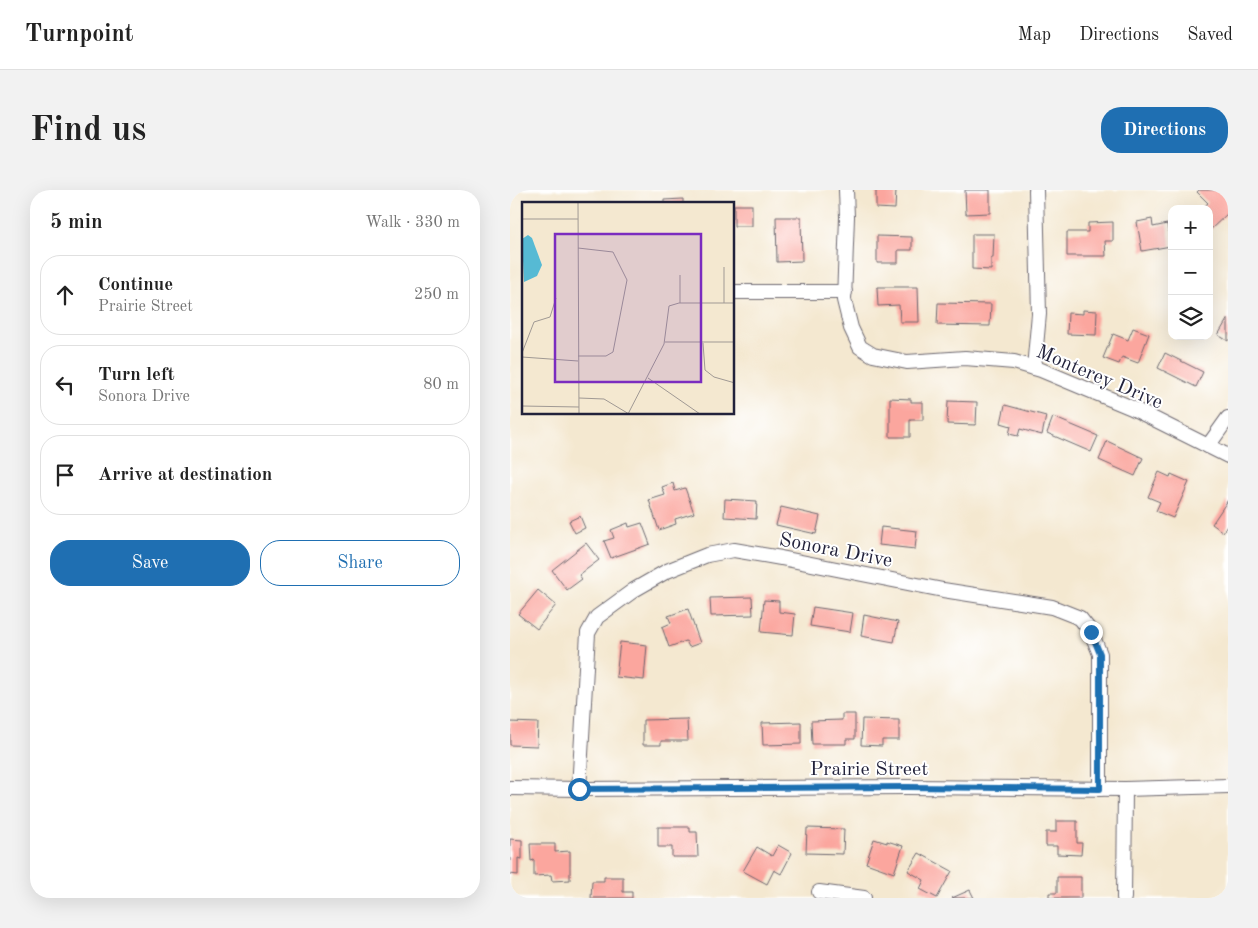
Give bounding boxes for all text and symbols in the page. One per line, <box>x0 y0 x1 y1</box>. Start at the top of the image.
text: Turnpoint <box>25 23 133 47</box>
text: Map <box>1018 26 1051 44</box>
text: Directions <box>1079 26 1159 44</box>
text: Saved <box>1187 26 1233 44</box>
button: Directions <box>1101 107 1228 153</box>
text: Find us <box>30 113 146 148</box>
inset map <box>522 202 735 415</box>
map controls <box>1168 205 1213 340</box>
button: + <box>1168 205 1213 250</box>
text: 5 min <box>50 212 103 233</box>
text: Walk · 330 m <box>365 215 460 231</box>
button: − <box>1168 250 1213 295</box>
text: Continue <box>98 276 173 295</box>
icon: ahead <box>51 281 79 309</box>
text: 250 m <box>414 287 459 303</box>
button: layers <box>1168 295 1213 340</box>
text: Prairie Street <box>98 299 193 315</box>
street label: Monterey Drive <box>1033 342 1165 413</box>
text: Turn left <box>98 366 175 385</box>
icon: left <box>51 371 79 399</box>
text: 80 m <box>423 377 459 393</box>
text: Sonora Drive <box>98 389 190 405</box>
icon: arrive <box>51 461 79 489</box>
text: Arrive at destination <box>98 466 272 485</box>
street label: Sonora Drive <box>777 530 894 572</box>
button: Save <box>50 540 250 586</box>
button: Share <box>260 540 460 586</box>
route end <box>1080 621 1103 644</box>
street label: Prairie Street <box>810 760 928 780</box>
route start <box>568 778 591 801</box>

